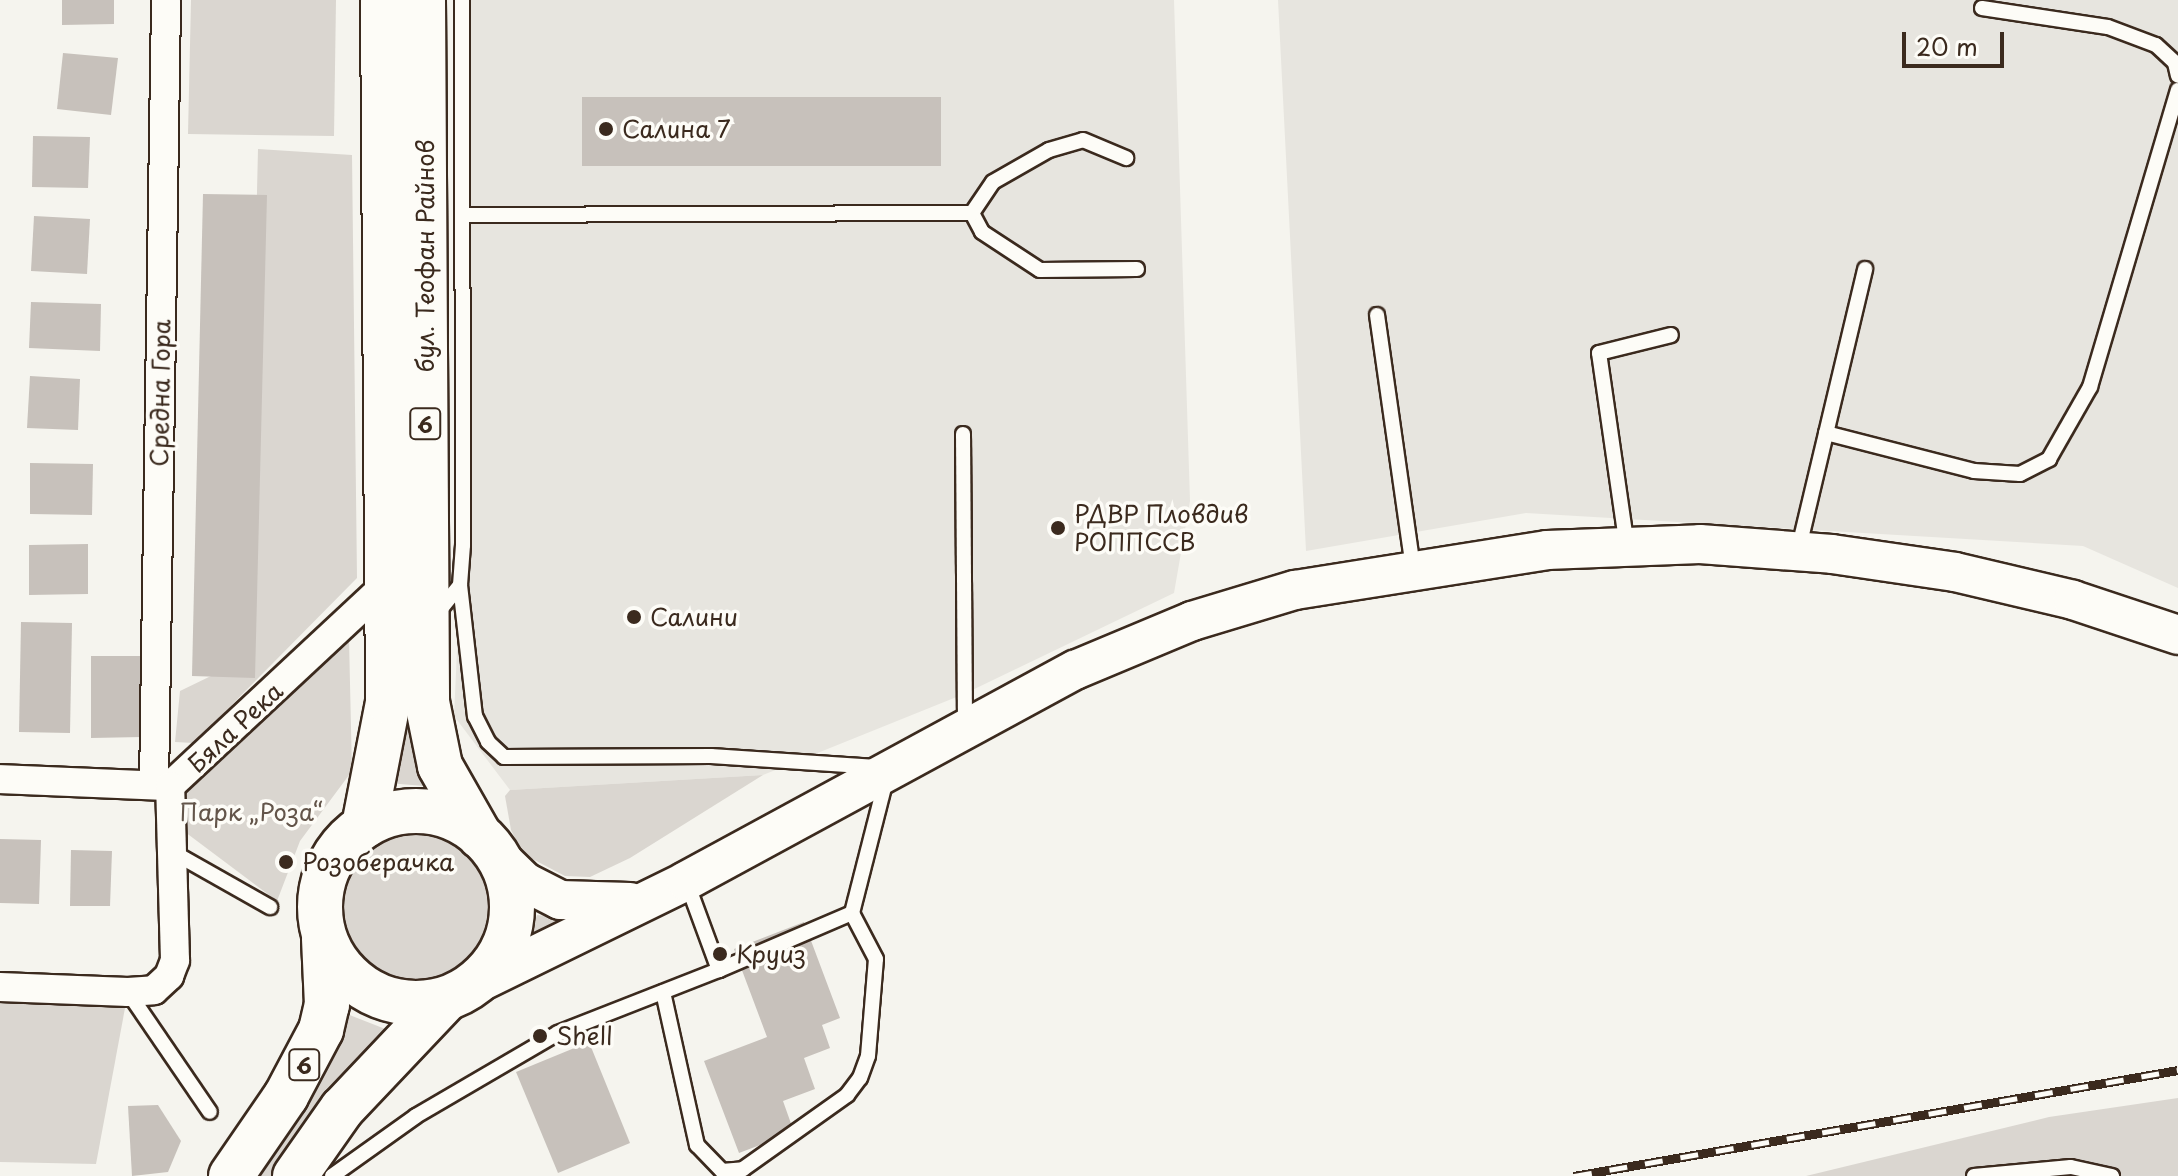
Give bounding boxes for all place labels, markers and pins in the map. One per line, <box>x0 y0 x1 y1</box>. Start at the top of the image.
place label: Салина 7 <box>622 115 733 143</box>
marker: Салина 7 <box>597 120 615 138</box>
place label: РДВР Пловдив РОППССВ <box>1074 500 1247 556</box>
marker: РДВР Пловдив РОППССВ <box>1049 519 1067 537</box>
place label: Салини <box>650 603 738 631</box>
marker: Салини <box>625 608 643 626</box>
place label: Розоберачка <box>302 848 454 876</box>
marker: Розоберачка <box>277 853 295 871</box>
place label: Круиз <box>736 940 806 968</box>
marker: Круиз <box>711 945 729 963</box>
place label: Shell <box>556 1022 613 1050</box>
marker: Shell <box>531 1027 549 1045</box>

